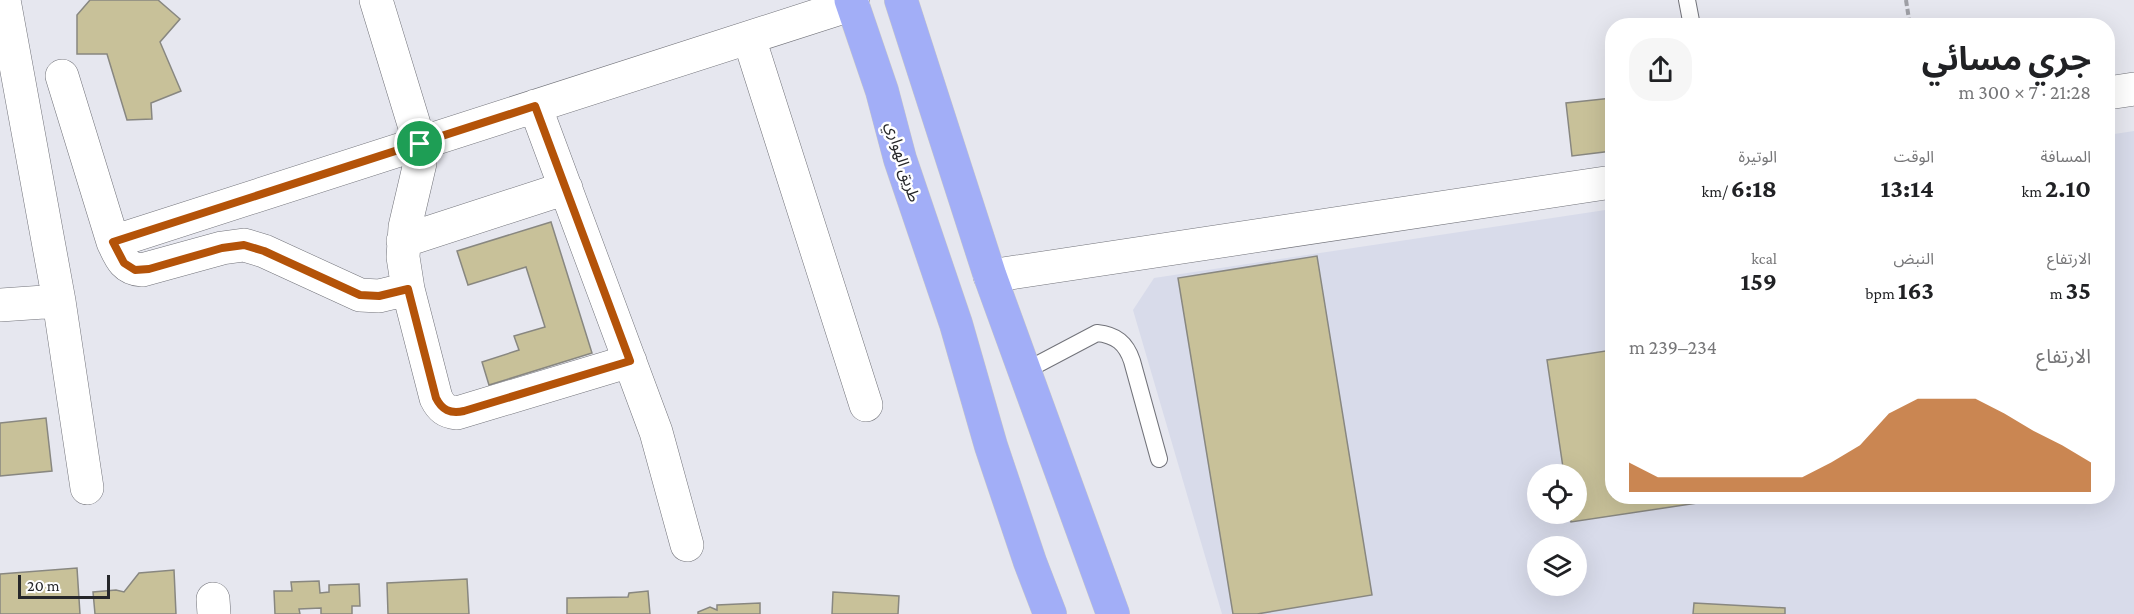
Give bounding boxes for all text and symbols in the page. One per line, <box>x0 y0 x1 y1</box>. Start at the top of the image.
button: share <box>1629 38 1692 101</box>
text: جري مسائي <box>1922 40 2091 77</box>
text: 21:28 · 7 × 300 m <box>1958 81 2091 103</box>
pin <box>394 118 445 169</box>
street label: طريق الهواري <box>879 120 923 205</box>
icon: arrive <box>403 127 436 160</box>
text: الوتيرة <box>1739 148 1777 165</box>
text: الوقت <box>1894 148 1934 165</box>
text: المسافة <box>2041 148 2091 165</box>
text: 6:18 <box>1731 174 1777 203</box>
text: 13:14 <box>1881 174 1934 203</box>
text: 2.10 <box>2045 174 2091 203</box>
text: /km <box>1701 183 1731 200</box>
text: km <box>2021 183 2045 200</box>
text: kcal <box>1751 250 1777 267</box>
text: النبض <box>1893 250 1934 267</box>
text: الارتفاع <box>2047 250 2091 267</box>
text: 159 <box>1741 267 1777 296</box>
text: 163 <box>1898 276 1934 305</box>
text: 35 <box>2066 276 2091 305</box>
text: bpm <box>1865 285 1898 302</box>
text: m <box>2050 285 2066 302</box>
text: 234–239 m <box>1629 336 1717 358</box>
text: الارتفاع <box>2036 345 2091 367</box>
map controls <box>1527 464 1587 596</box>
button: locate <box>1527 464 1587 524</box>
button: layers <box>1527 536 1587 596</box>
scale bar <box>18 572 110 600</box>
text: 20 m <box>27 577 60 594</box>

